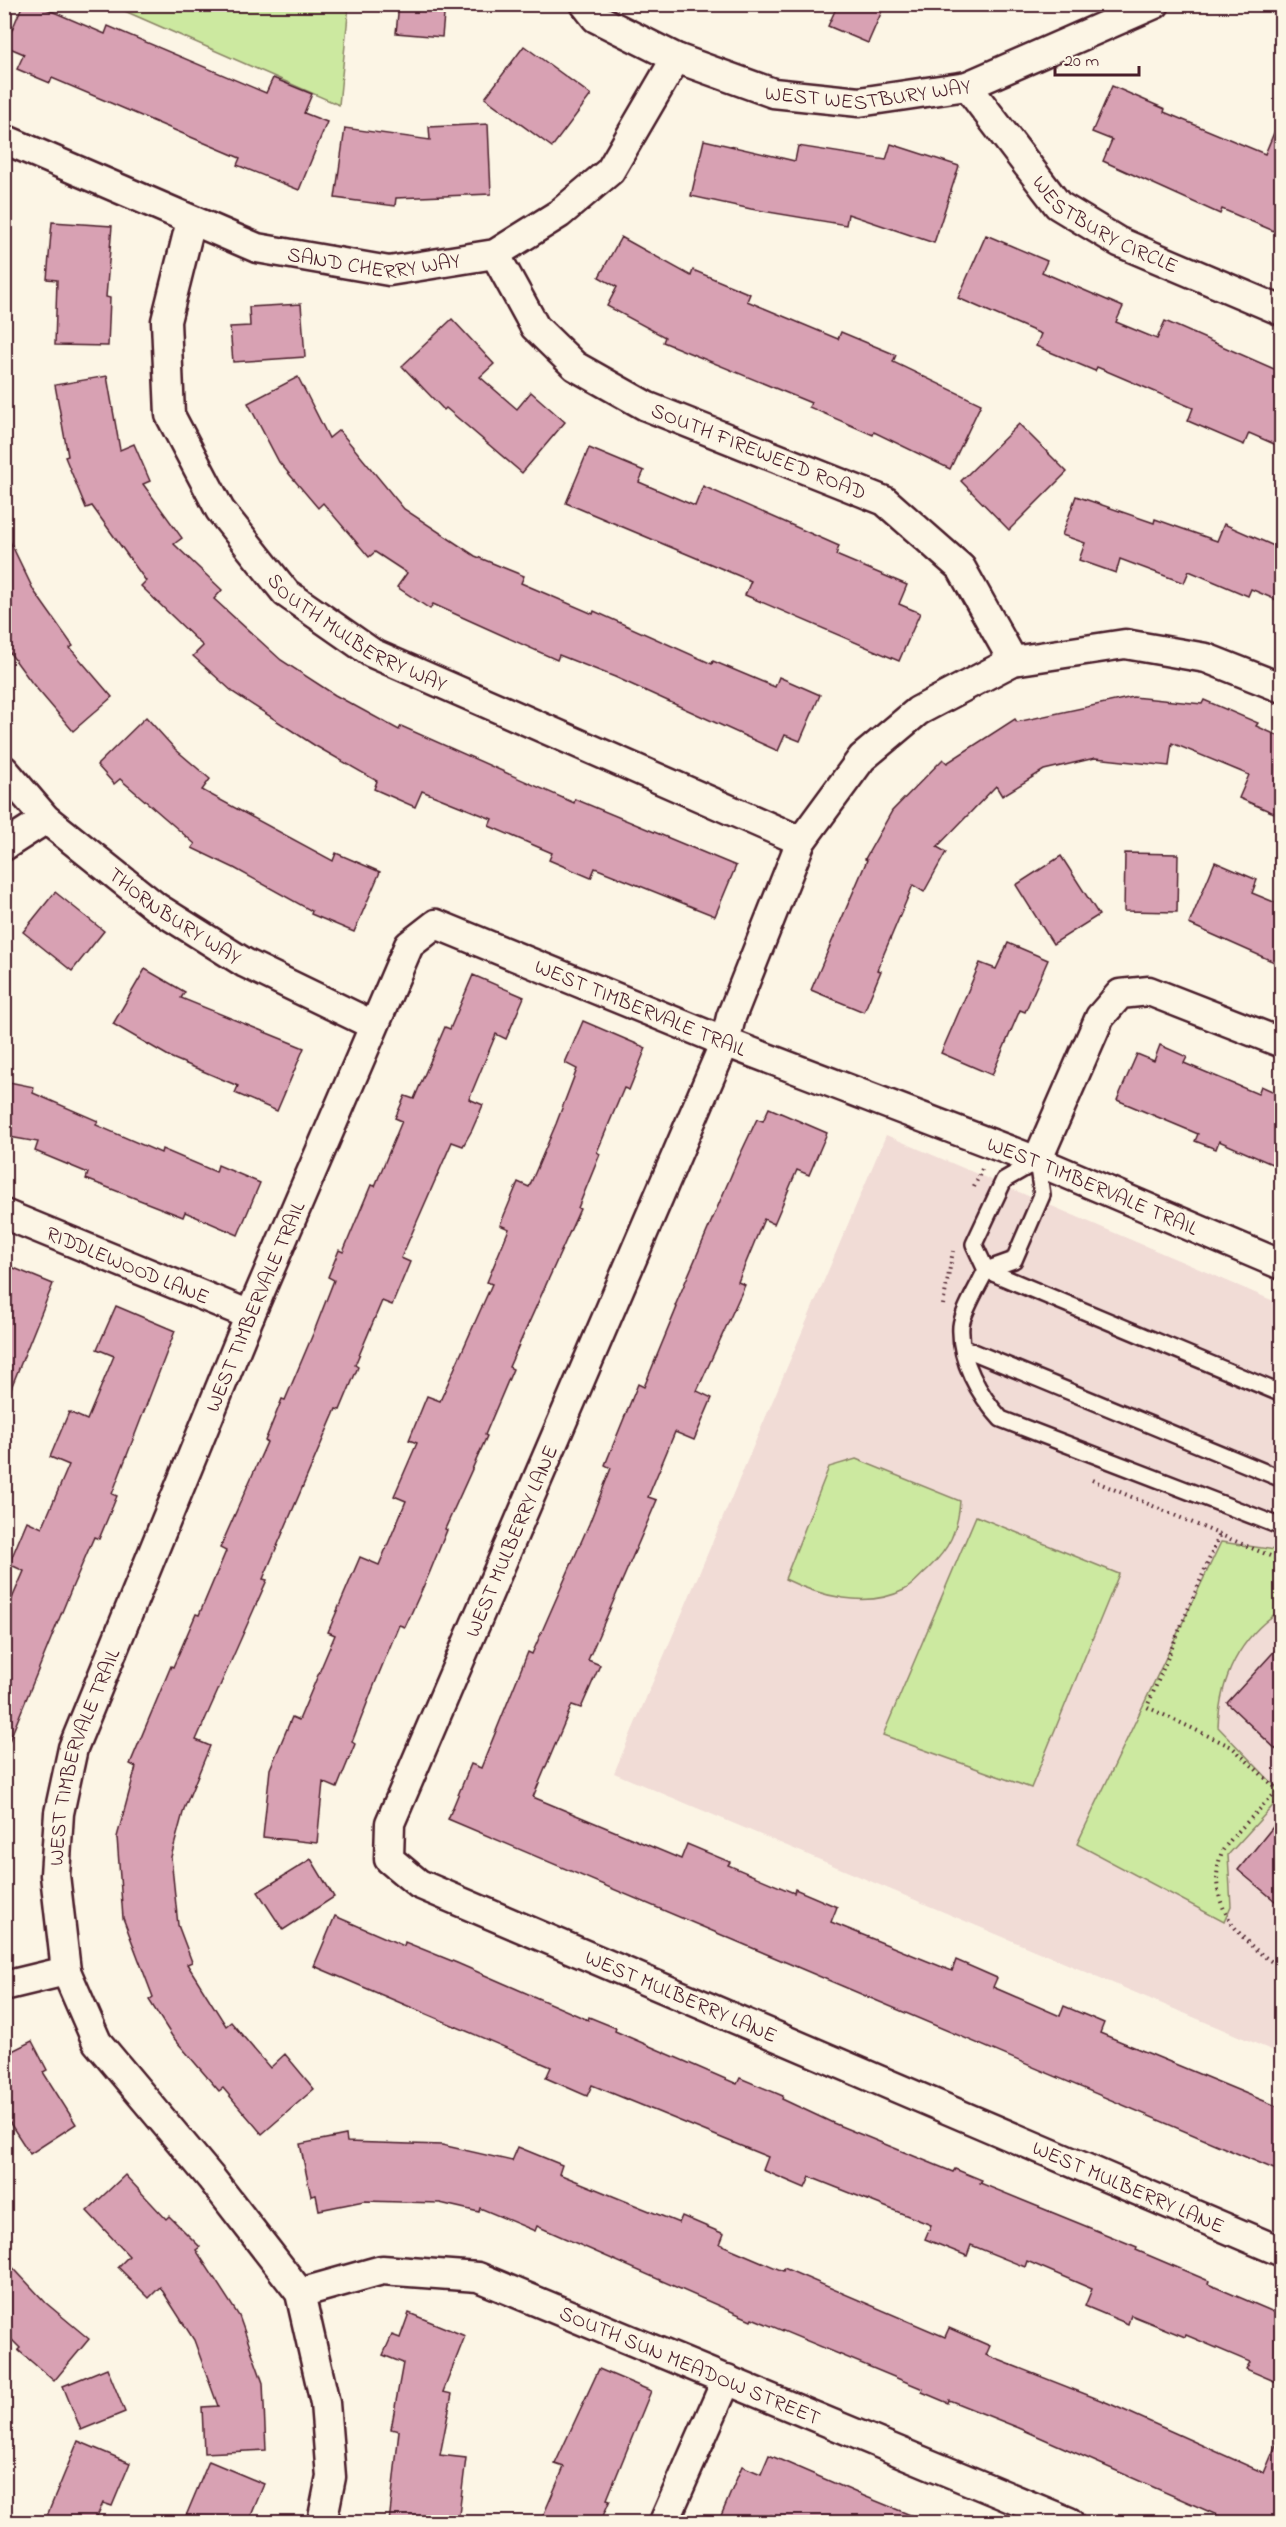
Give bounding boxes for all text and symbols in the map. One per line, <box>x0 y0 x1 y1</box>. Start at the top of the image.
scale bar <box>1055 39 1139 77</box>
text: 20 m <box>1064 49 1099 75</box>
street label: WEST WESTBURY WAY <box>763 73 973 120</box>
street label: WESTBURY CIRCLE <box>1024 170 1182 282</box>
street label: SAND CHERRY WAY <box>285 241 463 289</box>
street label: SOUTH FIREWEED ROAD <box>646 396 870 509</box>
street label: SOUTH MULBERRY WAY <box>259 567 451 701</box>
street label: THORNBURY WAY <box>101 861 246 974</box>
street label: WEST TIMBERVALE TRAIL <box>529 953 750 1066</box>
street label: WEST TIMBERVALE TRAIL <box>982 1130 1202 1245</box>
street label: WEST TIMBERVALE TRAIL <box>199 1197 314 1417</box>
street label: RIDDLEWOOD LANE <box>41 1220 213 1314</box>
street label: WEST MULBERRY LANE <box>459 1441 567 1643</box>
street label: WEST TIMBERVALE TRAIL <box>43 1644 129 1867</box>
street label: WEST MULBERRY LANE <box>580 1944 781 2052</box>
street label: WEST MULBERRY LANE <box>1027 2134 1228 2243</box>
street label: SOUTH SUN MEADOW STREET <box>554 2299 824 2434</box>

